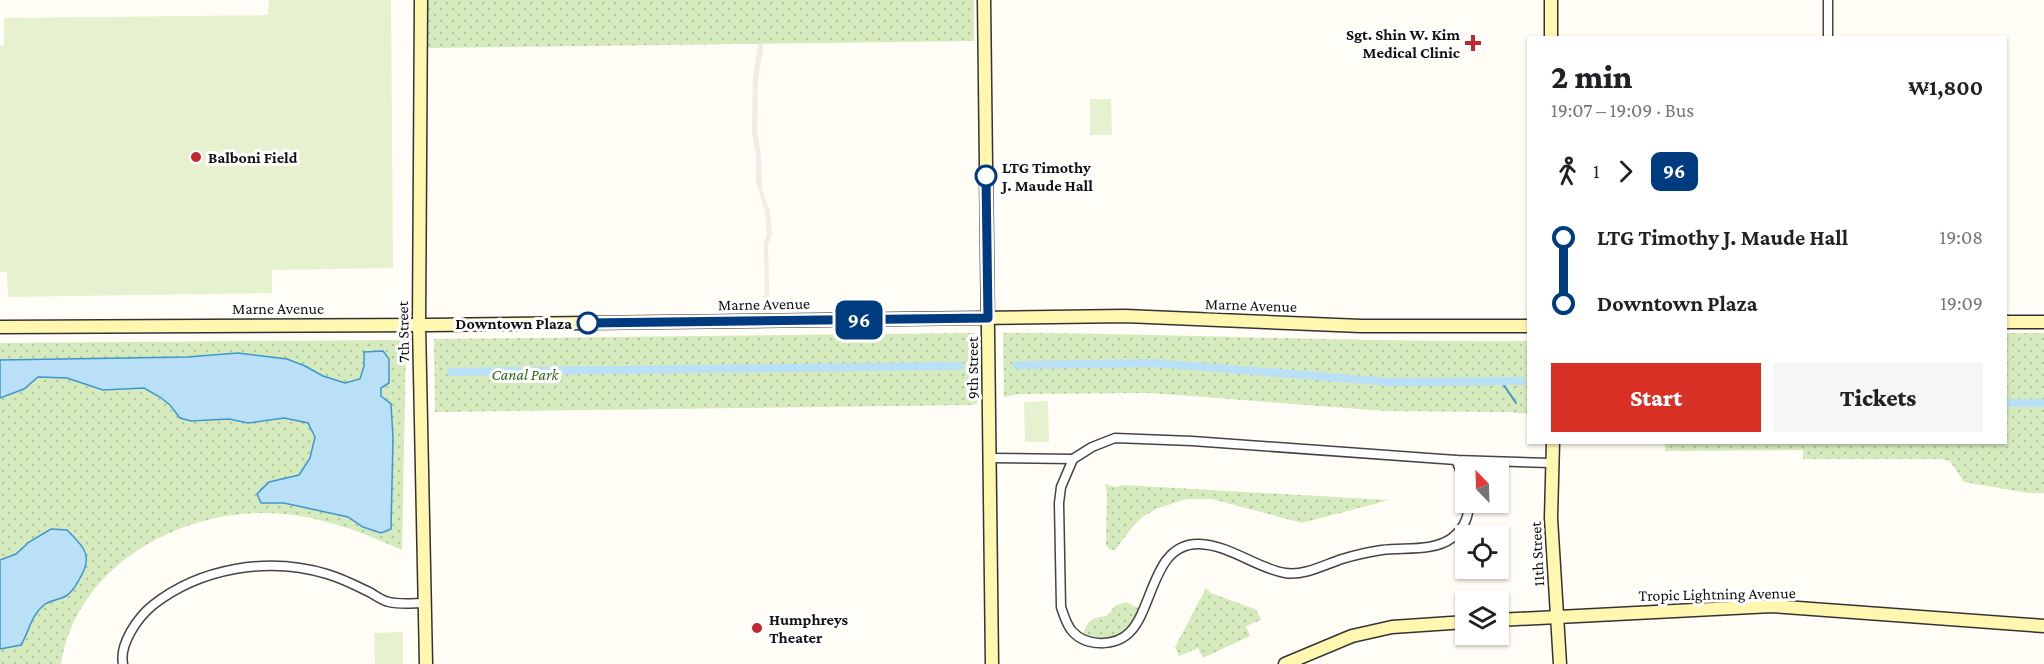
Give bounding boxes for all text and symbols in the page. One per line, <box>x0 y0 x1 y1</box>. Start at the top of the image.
place label: Sgt. Shin W. Kim Medical Clinic <box>1346 26 1460 61</box>
marker: Sgt. Shin W. Kim Medical Clinic <box>1464 34 1482 52</box>
text: 2 min <box>1551 58 1633 95</box>
text: ₩1,800 <box>1908 75 1983 100</box>
text: 19:07 – 19:09 · Bus <box>1551 99 1694 121</box>
place label: Balboni Field <box>208 149 298 166</box>
marker: Balboni Field <box>189 150 203 164</box>
icon: walk <box>1551 155 1584 188</box>
icon: forward <box>1609 155 1642 188</box>
place label: LTG Timothy J. Maude Hall <box>1000 159 1093 194</box>
text: 96 <box>1663 159 1686 183</box>
text: 1 <box>1593 160 1600 182</box>
marker: LTG Timothy J. Maude Hall <box>975 165 997 187</box>
text: LTG Timothy J. Maude Hall <box>1597 225 1848 250</box>
text: 19:08 <box>1940 226 1983 248</box>
text: Downtown Plaza <box>1597 291 1757 316</box>
text: 19:09 <box>1940 292 1983 314</box>
street label: Marne Avenue <box>718 295 810 313</box>
street label: Marne Avenue <box>1205 295 1297 315</box>
street label: Marne Avenue <box>232 300 324 317</box>
street label: 7th Street <box>394 300 412 363</box>
line badge: 96 <box>832 300 886 340</box>
text: 96 <box>848 308 870 332</box>
marker: Downtown Plaza <box>577 312 599 334</box>
place label: Downtown Plaza <box>455 315 572 332</box>
street label: 9th Street <box>964 336 981 399</box>
button: Start <box>1551 363 1761 432</box>
button: Tickets <box>1773 363 1983 432</box>
park label: Canal Park <box>491 366 560 383</box>
north arrow <box>1455 459 1509 513</box>
map controls <box>1455 459 1509 645</box>
street label: 11th Street <box>1527 520 1547 587</box>
button: locate <box>1455 525 1509 579</box>
street label: Tropic Lightning Avenue <box>1638 584 1796 605</box>
button: layers <box>1455 591 1509 645</box>
place label: Humphreys Theater <box>769 611 849 646</box>
marker: Humphreys Theater <box>750 621 764 635</box>

